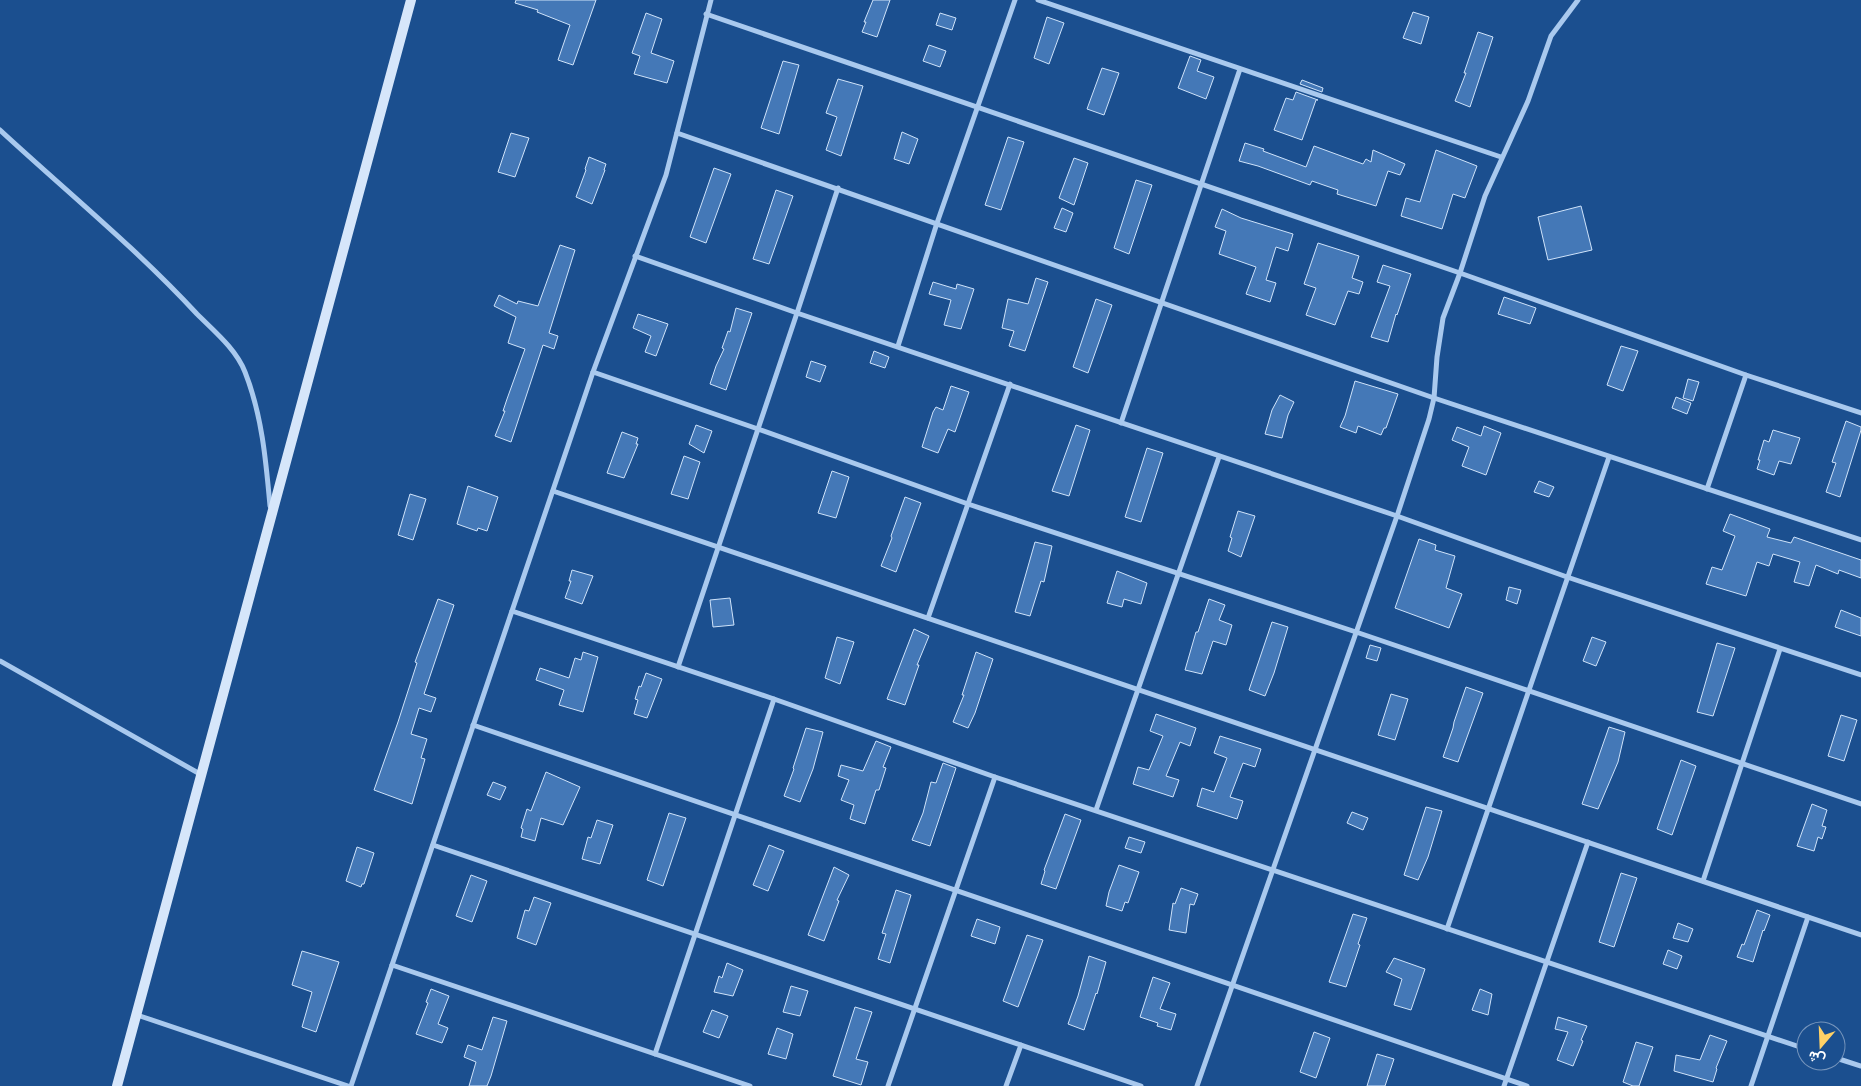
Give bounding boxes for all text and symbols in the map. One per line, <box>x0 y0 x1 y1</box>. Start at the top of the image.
north arrow <box>1796 1021 1846 1071</box>
text: ش <box>1806 1046 1828 1068</box>

